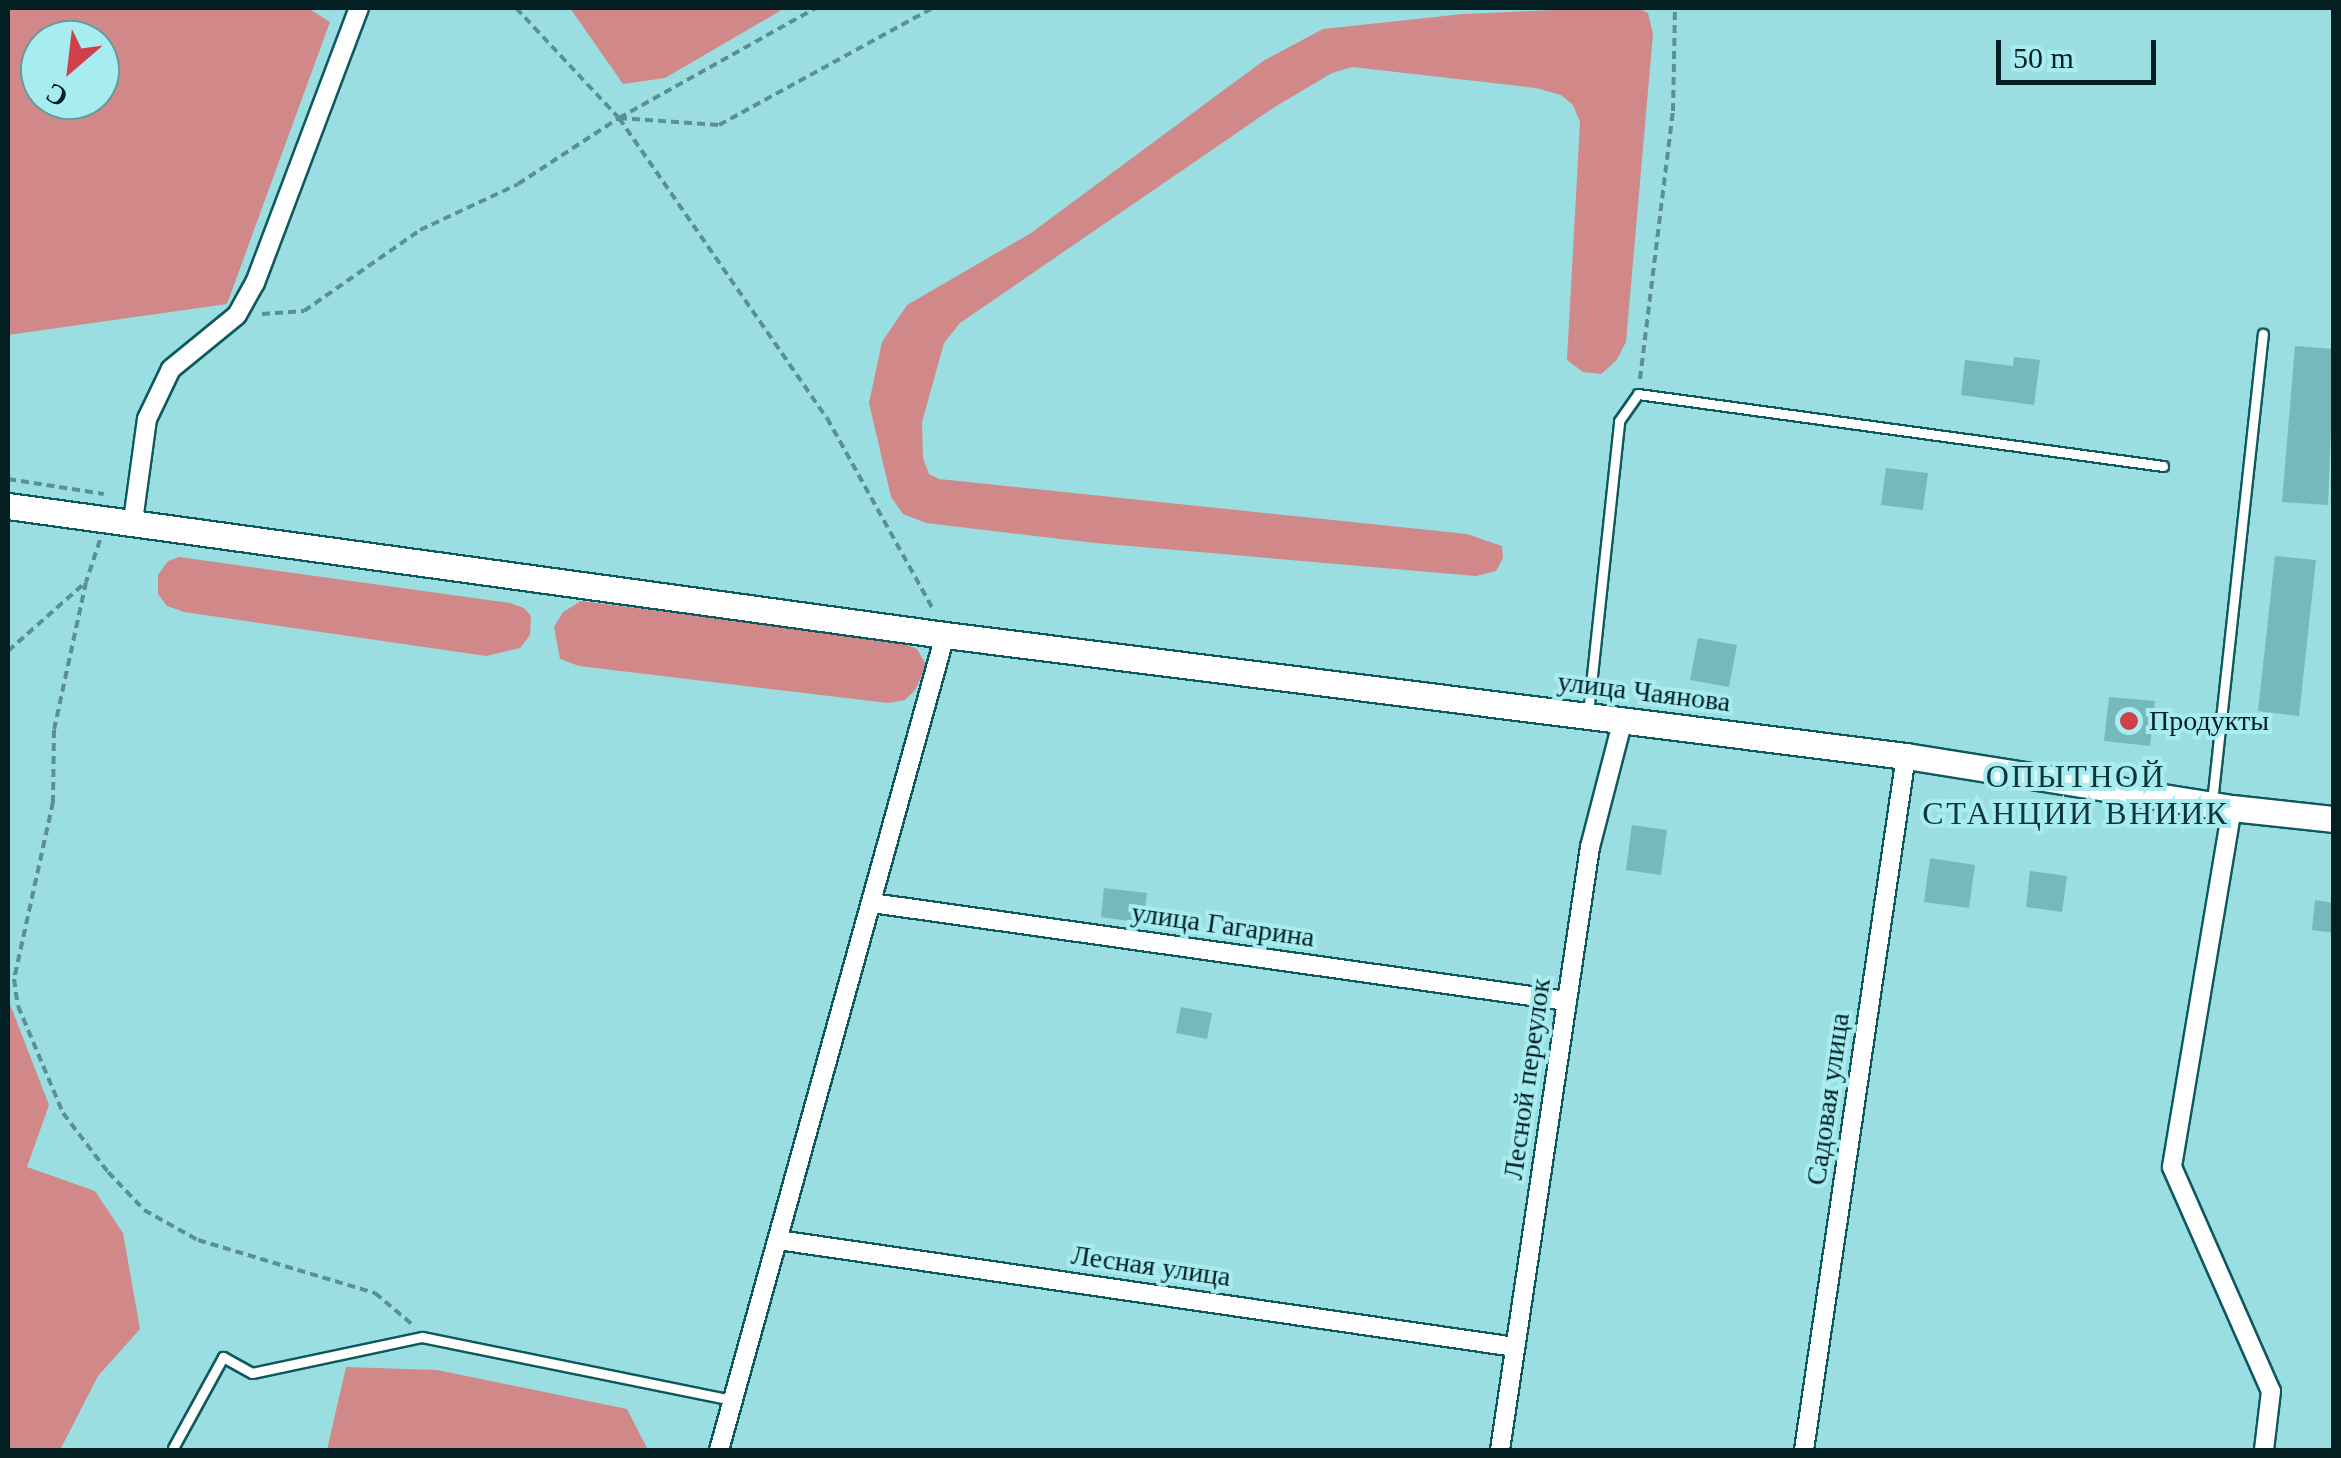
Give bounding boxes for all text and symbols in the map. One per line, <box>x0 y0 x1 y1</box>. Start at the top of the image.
north arrow <box>20 20 120 120</box>
scale bar <box>2001 20 2161 82</box>
text: 50 m <box>2013 41 2074 74</box>
text: С <box>40 77 73 114</box>
street label: улица Чаянова <box>1556 665 1732 719</box>
place label: Продукты <box>2149 704 2269 738</box>
marker: Продукты <box>2118 710 2140 732</box>
district label: ОПЫТНОЙ СТАНЦИИ ВНИИК <box>1922 758 2230 833</box>
street label: улица Гагарина <box>1129 896 1317 954</box>
street label: Лесной переулок <box>1496 976 1558 1182</box>
street label: Садовая улица <box>1799 1011 1857 1187</box>
street label: Лесная улица <box>1069 1238 1233 1294</box>

